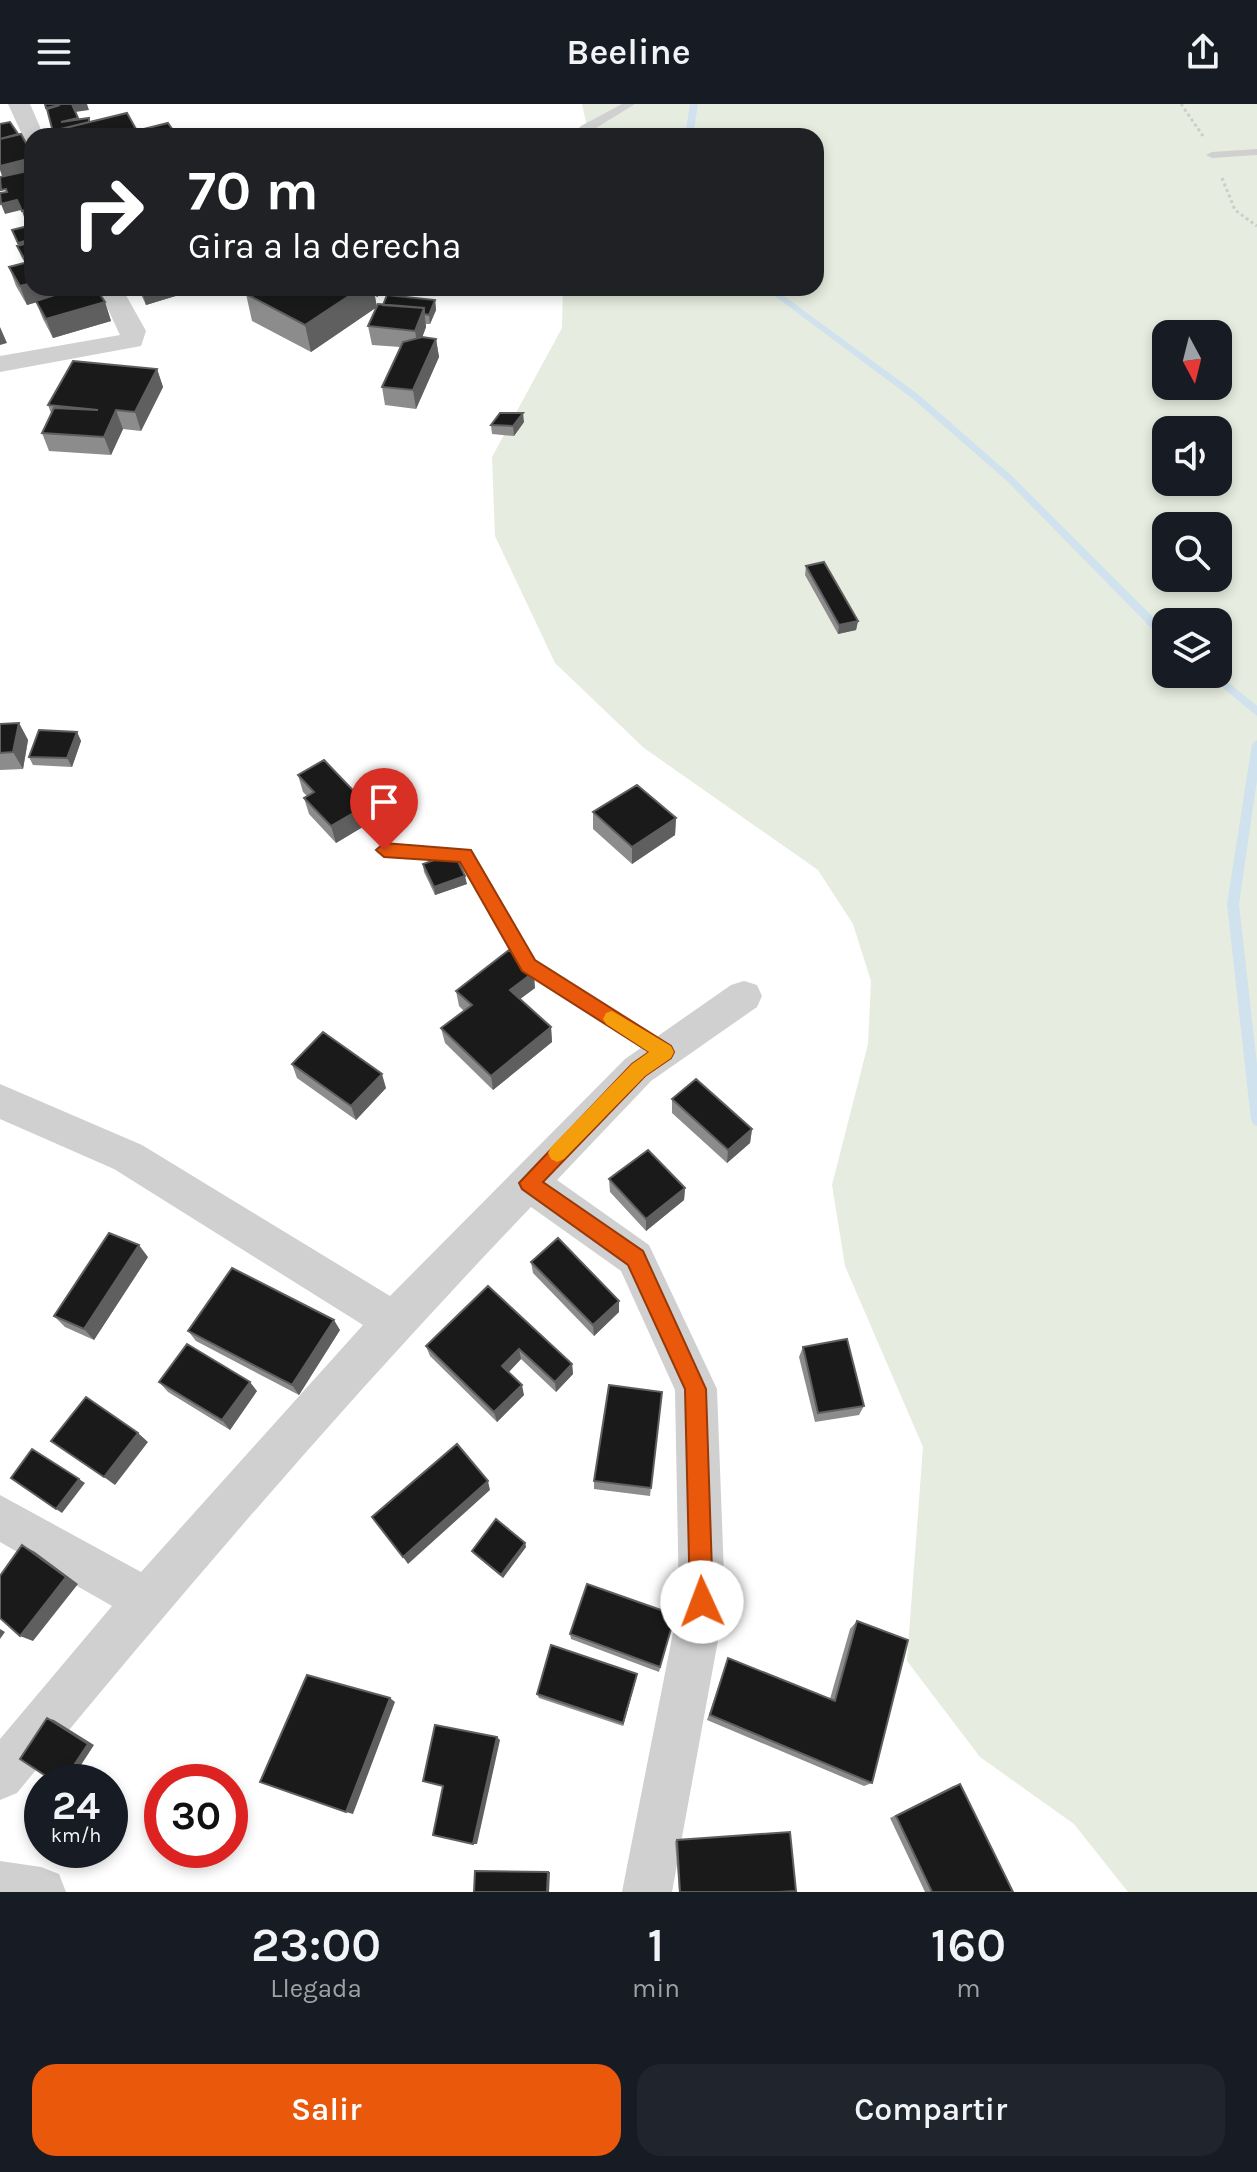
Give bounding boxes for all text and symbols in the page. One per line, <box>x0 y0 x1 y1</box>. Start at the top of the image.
icon: menu <box>32 30 76 74</box>
icon: share <box>1181 30 1225 74</box>
text: Beeline <box>566 31 691 73</box>
text: 70 m <box>188 158 319 223</box>
icon: right <box>56 160 160 264</box>
text: Gira a la derecha <box>188 225 462 267</box>
north arrow <box>1152 320 1232 400</box>
map controls <box>1152 320 1232 688</box>
button: sound <box>1152 416 1232 496</box>
button: search <box>1152 512 1232 592</box>
button: layers <box>1152 608 1232 688</box>
pin <box>350 768 418 850</box>
icon: arrive <box>362 780 406 824</box>
position arrow <box>660 1560 744 1644</box>
speed limit sign: 30 <box>144 1764 248 1868</box>
text: 24 <box>52 1782 100 1829</box>
text: km/h <box>51 1824 101 1847</box>
text: 23:00 <box>251 1917 381 1973</box>
text: 1 <box>648 1917 664 1973</box>
text: 160 <box>931 1917 1006 1973</box>
text: Llegada <box>270 1973 362 2004</box>
text: min <box>632 1973 680 2004</box>
text: m <box>956 1973 981 2004</box>
button: Salir <box>32 2064 621 2156</box>
button: Compartir <box>637 2064 1225 2156</box>

